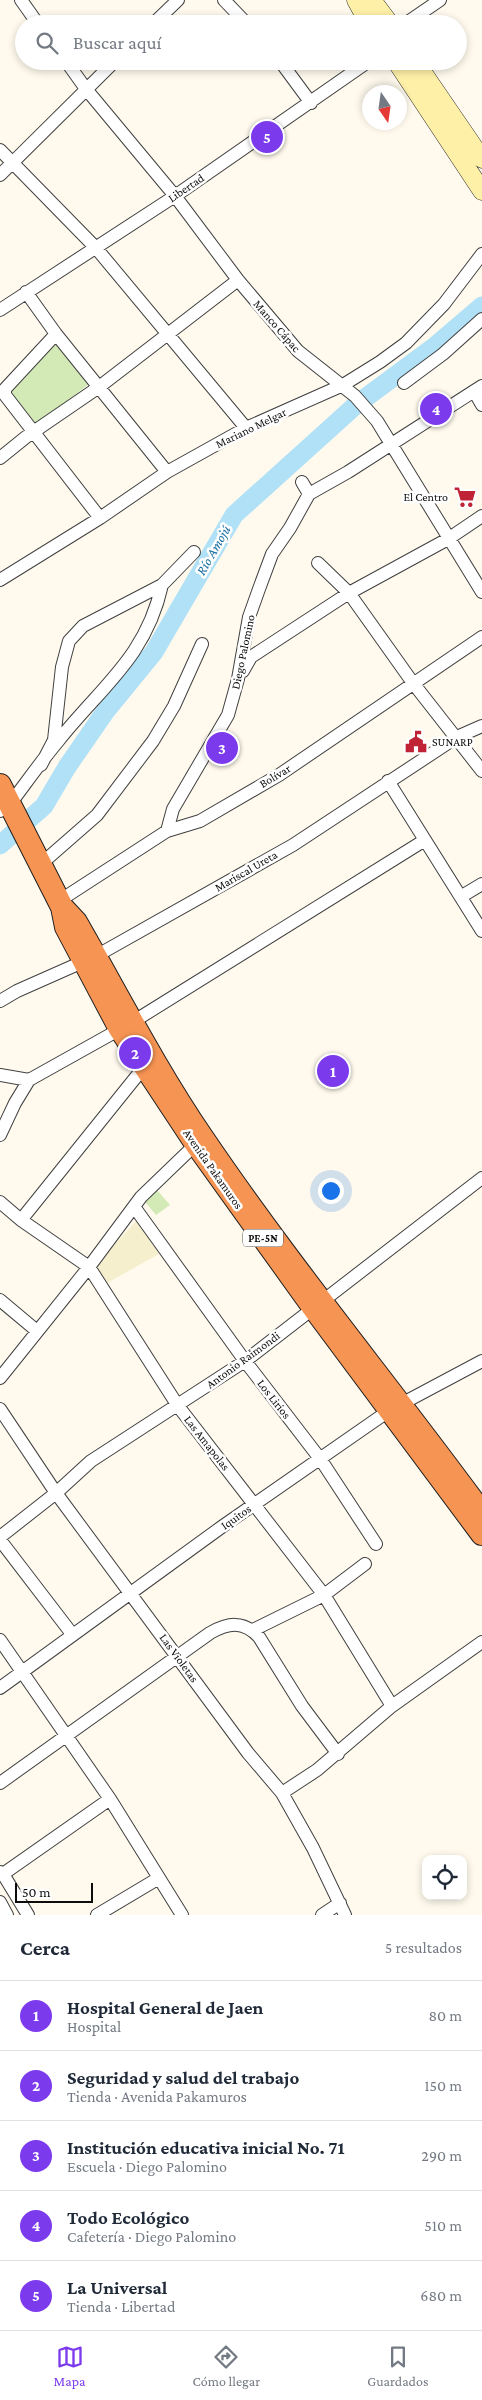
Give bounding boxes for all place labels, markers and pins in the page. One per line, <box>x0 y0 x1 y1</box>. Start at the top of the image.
pin: 5 <box>251 118 283 156</box>
pin: 4 <box>420 390 452 428</box>
supermarket icon: El Centro <box>452 484 478 510</box>
place label: El Centro <box>403 490 448 504</box>
pin: 3 <box>206 729 238 767</box>
public building icon: SUNARP <box>403 729 429 755</box>
place label: SUNARP <box>432 735 473 749</box>
pin: 2 <box>119 1034 151 1072</box>
pin: 1 <box>317 1052 349 1090</box>

